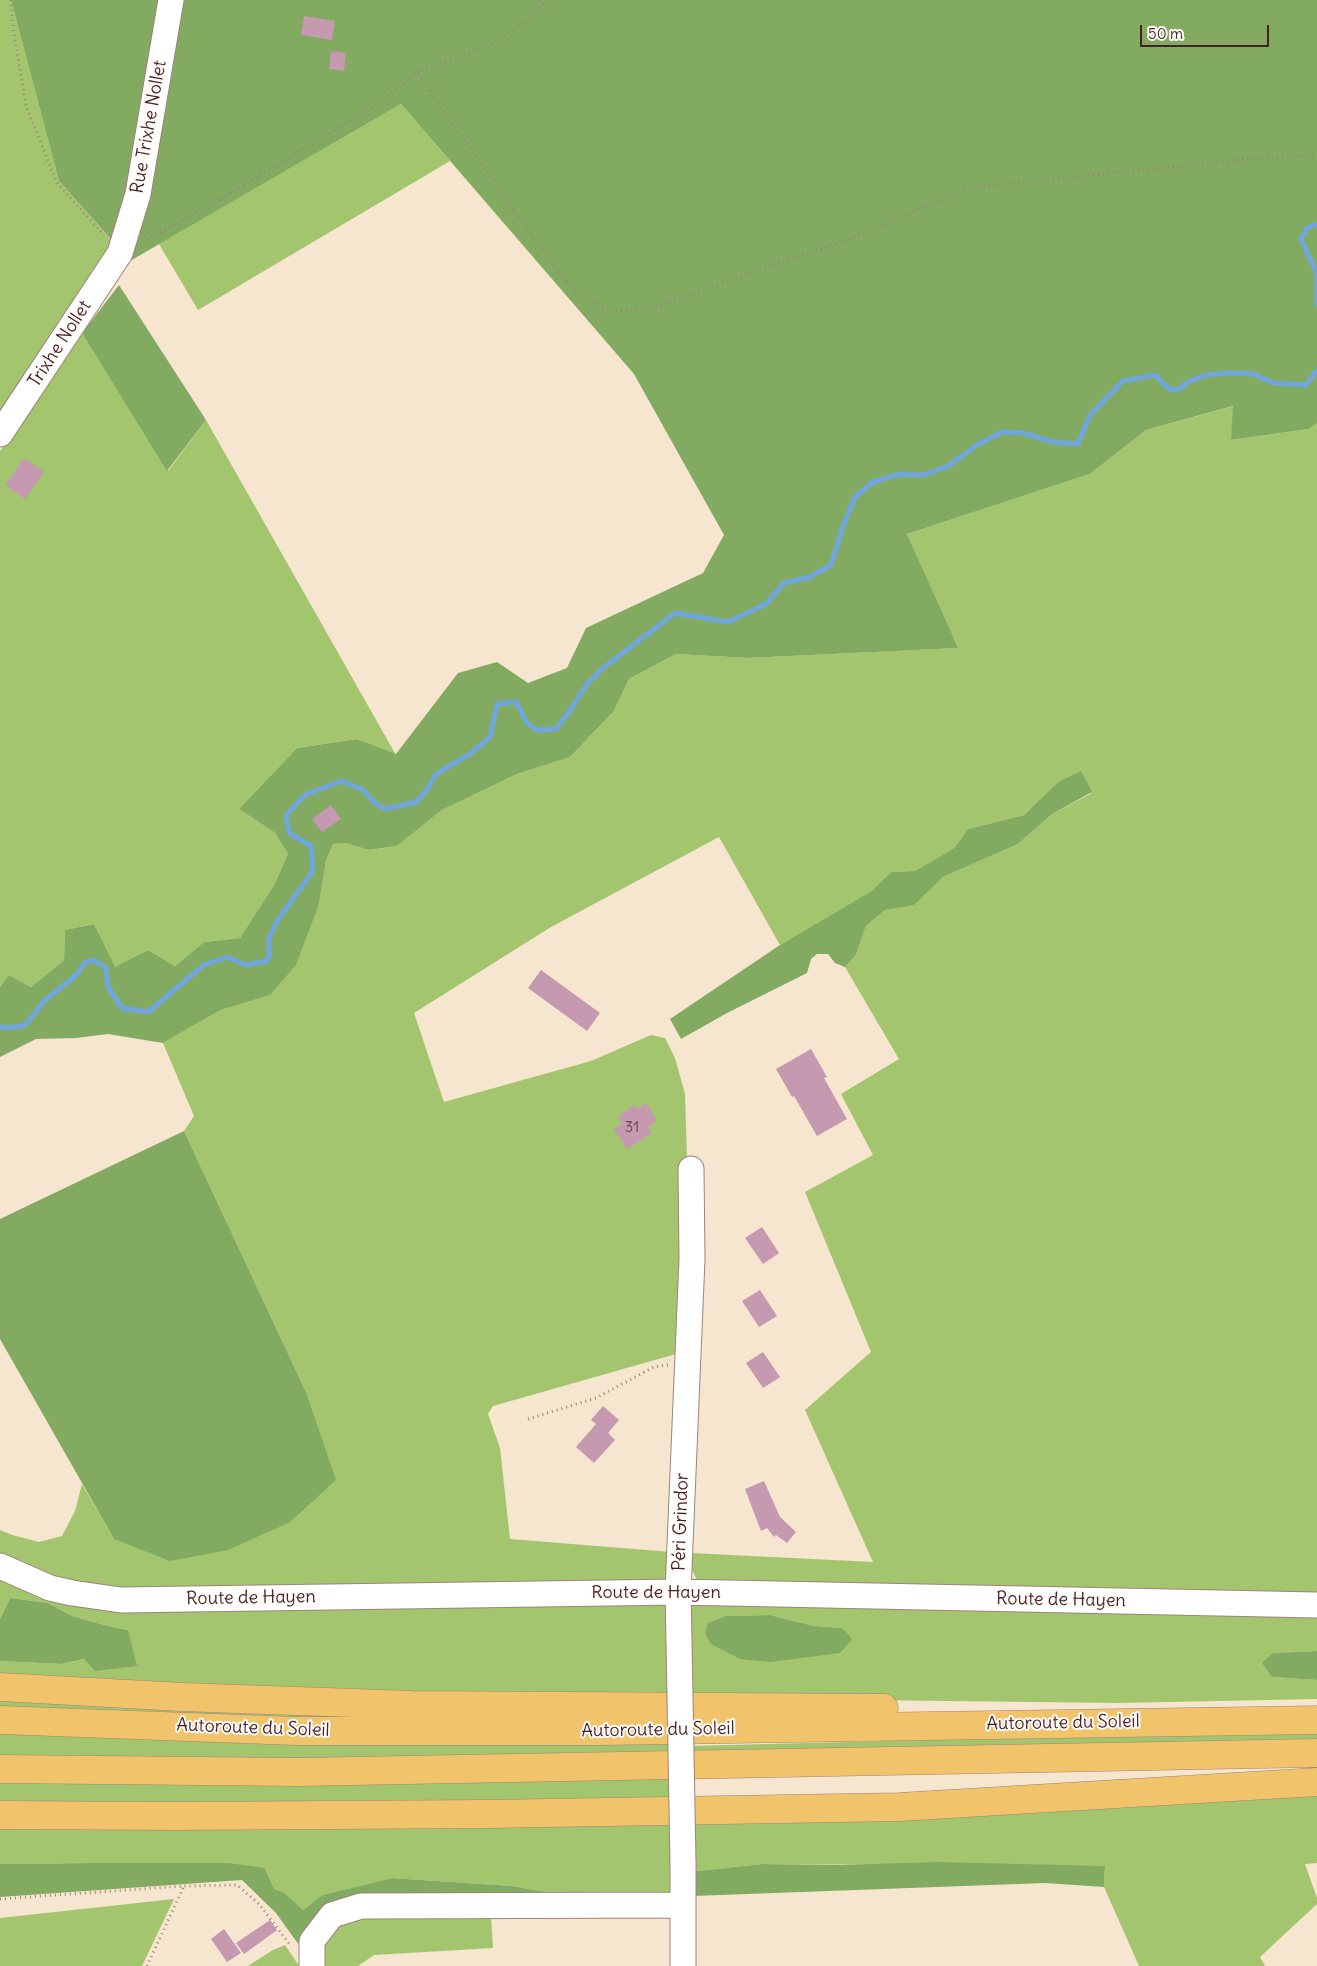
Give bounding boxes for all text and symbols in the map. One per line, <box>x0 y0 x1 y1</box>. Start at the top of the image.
scale bar <box>1142 15 1271 47</box>
text: 50 m <box>1148 24 1183 43</box>
street label: Rue Trixhe Nollet <box>127 59 171 195</box>
street label: Trixhe Nollet <box>24 297 96 391</box>
house number: 31 <box>625 1119 639 1137</box>
street label: Péri Grindor <box>668 1472 694 1572</box>
street label: Route de Hayen <box>591 1582 721 1604</box>
street label: Route de Hayen <box>186 1586 316 1610</box>
street label: Route de Hayen <box>996 1588 1126 1612</box>
street label: Autoroute du Soleil <box>986 1711 1140 1735</box>
street label: Autoroute du Soleil <box>176 1715 330 1741</box>
street label: Autoroute du Soleil <box>581 1718 735 1742</box>

